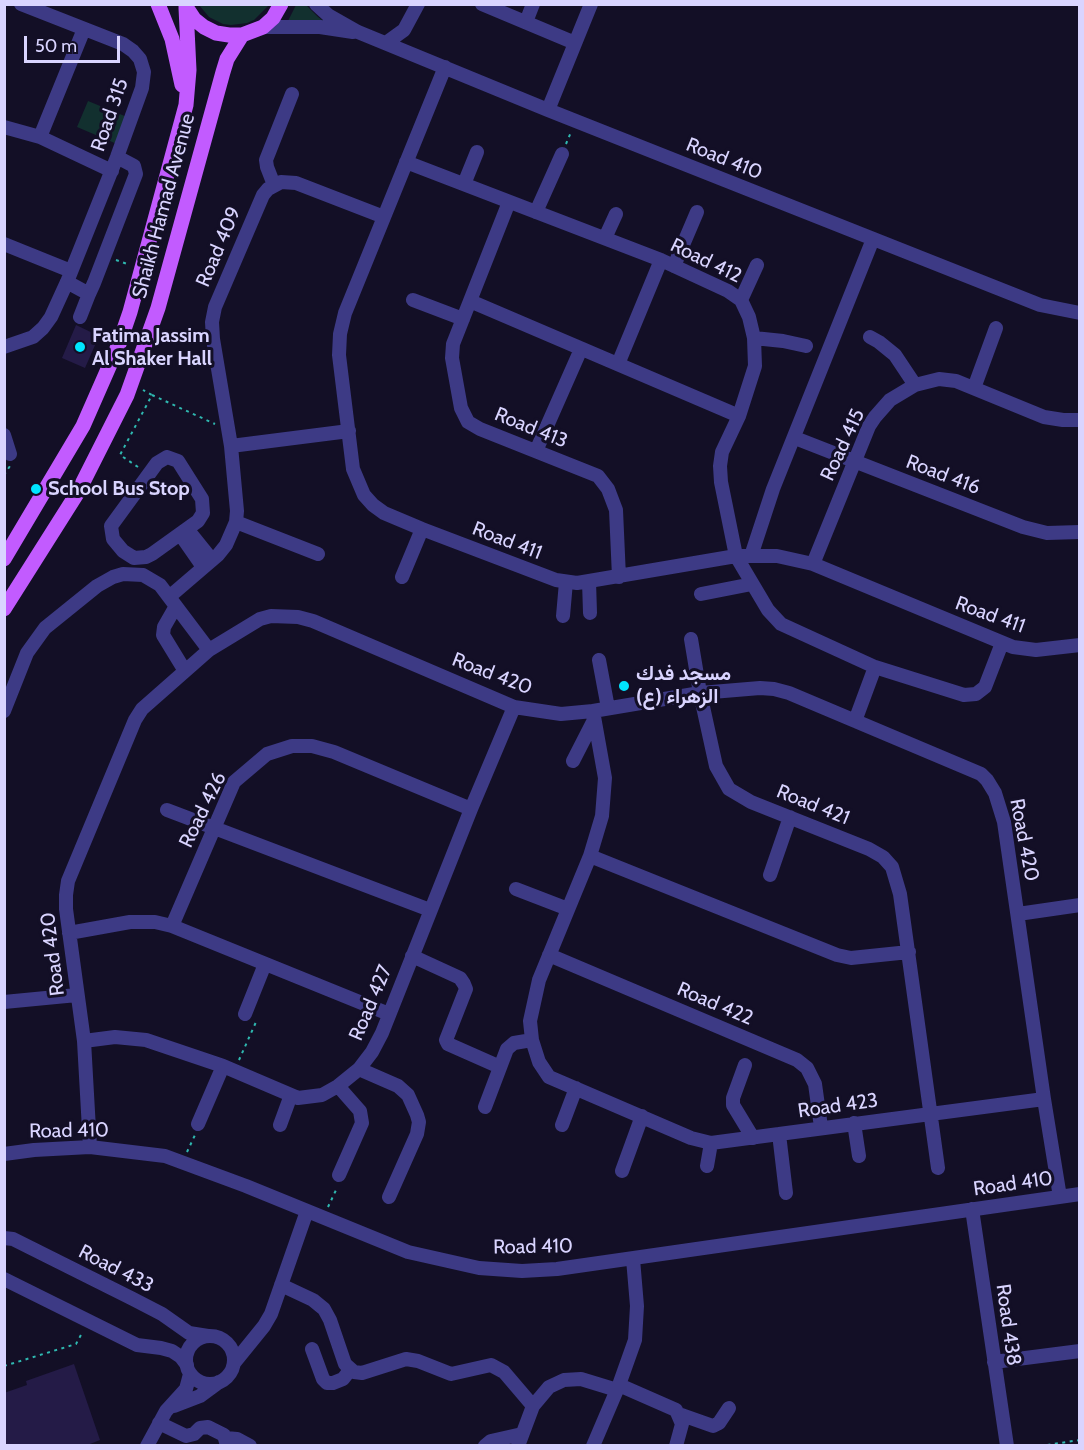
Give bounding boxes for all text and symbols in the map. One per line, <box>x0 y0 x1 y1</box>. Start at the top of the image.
scale bar <box>27 24 123 62</box>
text: 50 m <box>35 35 77 57</box>
street label: Road 315 <box>86 75 134 155</box>
street label: Shaikh Hamad Avenue <box>128 111 200 301</box>
street label: Road 410 <box>682 133 766 185</box>
street label: Road 409 <box>191 203 247 291</box>
street label: Road 412 <box>666 233 746 289</box>
place label: Fatima Jassim Al Shaker Hall <box>92 324 212 371</box>
marker: Fatima Jassim Al Shaker Hall <box>73 340 87 354</box>
street label: Road 413 <box>491 402 571 454</box>
street label: Road 415 <box>816 405 870 485</box>
street label: Road 416 <box>903 450 983 500</box>
place label: School Bus Stop <box>48 477 190 501</box>
marker: School Bus Stop <box>29 482 43 496</box>
street label: Road 411 <box>469 517 545 565</box>
street label: Road 411 <box>952 591 1028 639</box>
street label: Road 420 <box>449 648 535 700</box>
place label: مسجد فدك الزهراء (ع) <box>636 662 731 709</box>
marker: مسجد فدك الزهراء (ع) <box>617 679 631 693</box>
street label: Road 426 <box>174 768 232 852</box>
street label: Road 421 <box>773 780 853 830</box>
street label: Road 420 <box>1004 797 1044 883</box>
street label: Road 420 <box>36 911 70 997</box>
street label: Road 427 <box>344 962 398 1044</box>
street label: Road 422 <box>673 977 757 1031</box>
street label: Road 423 <box>796 1088 880 1124</box>
street label: Road 410 <box>29 1118 109 1144</box>
street label: Road 410 <box>972 1167 1054 1201</box>
street label: Road 410 <box>493 1234 573 1260</box>
street label: Road 433 <box>74 1240 158 1298</box>
street label: Road 438 <box>990 1283 1026 1367</box>

